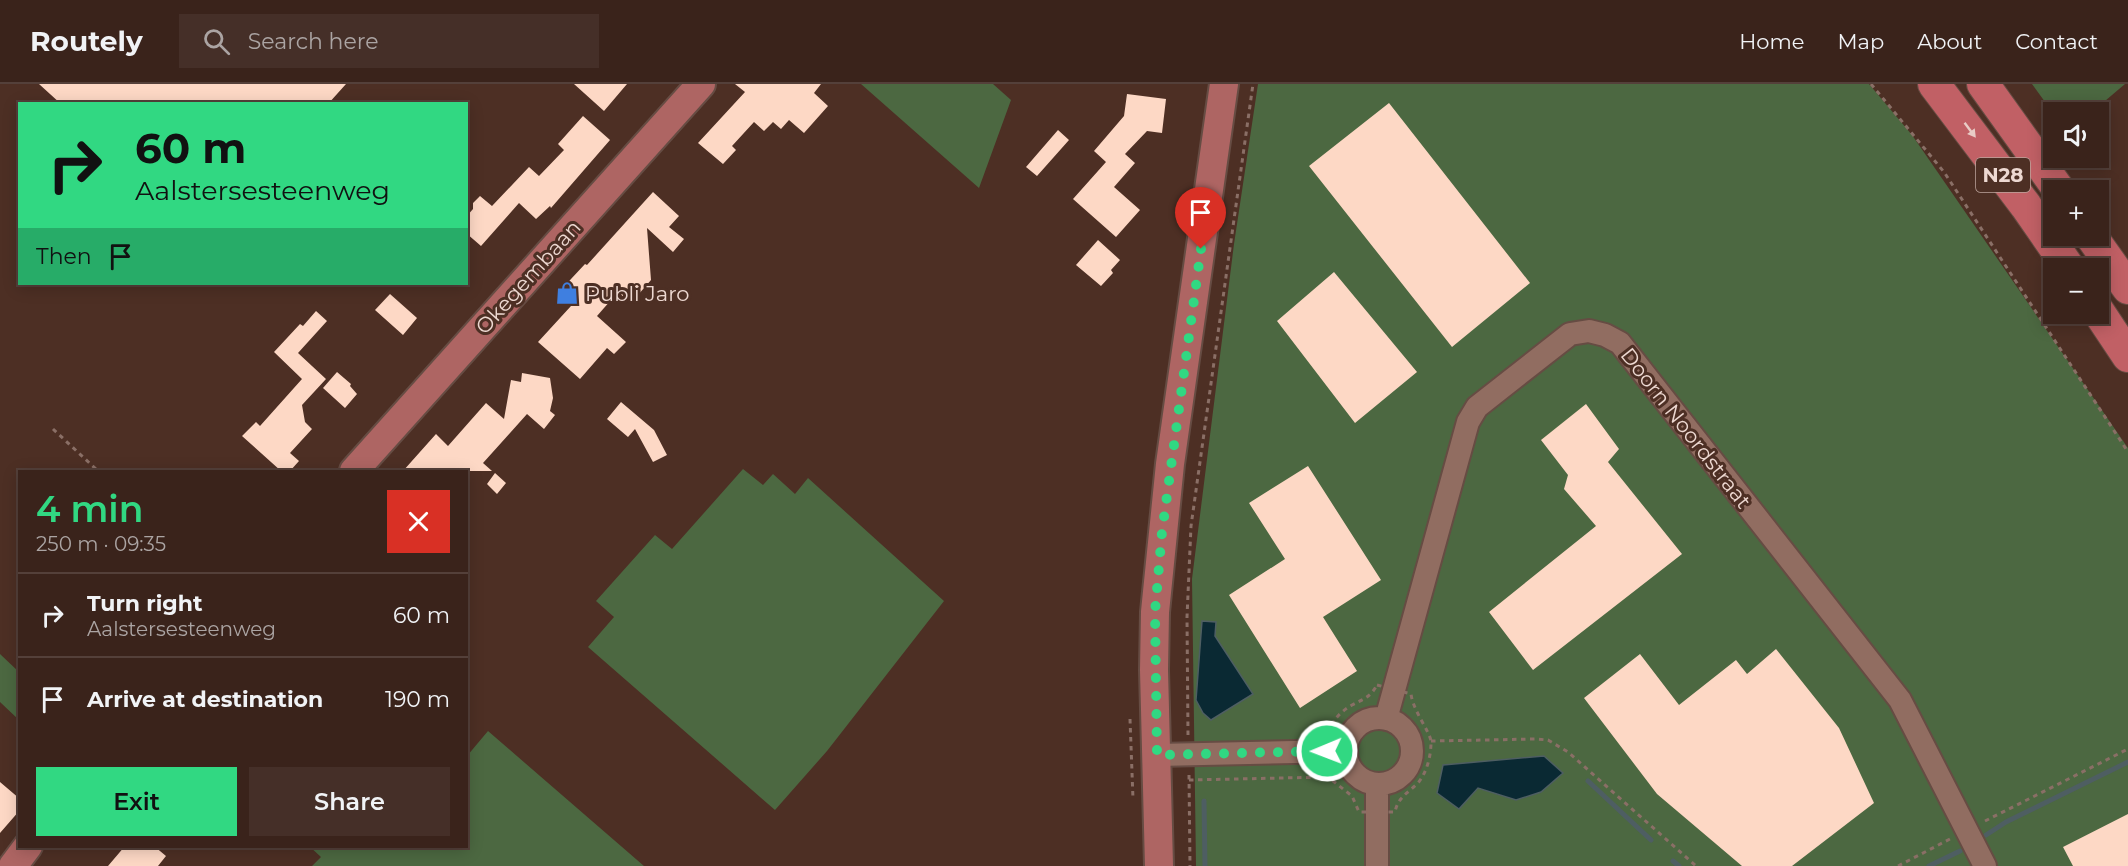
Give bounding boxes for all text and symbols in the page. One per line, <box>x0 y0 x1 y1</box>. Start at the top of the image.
search box <box>179 14 599 68</box>
text: Routely <box>30 24 143 58</box>
icon: search <box>200 25 233 58</box>
text: Search here <box>248 28 379 55</box>
text: Home <box>1739 29 1804 54</box>
text: Map <box>1837 29 1884 54</box>
text: About <box>1917 29 1982 54</box>
text: Contact <box>2015 29 2098 54</box>
map controls <box>2043 102 2109 324</box>
button: sound <box>2043 102 2109 168</box>
text: 60 m <box>135 122 246 174</box>
one-way arrow <box>1963 123 1975 138</box>
icon: right <box>36 126 114 204</box>
road number: N28 <box>1976 158 2030 192</box>
text: Aalstersesteenweg <box>135 174 390 207</box>
button: + <box>2043 180 2109 246</box>
pin <box>1175 187 1226 249</box>
icon: arrive <box>1184 196 1217 229</box>
street label: Okegembaan <box>470 215 586 339</box>
icon: arrive <box>104 240 137 273</box>
text: Then <box>36 243 92 270</box>
button: − <box>2043 258 2109 324</box>
shop icon: Publi Jaro <box>554 280 580 306</box>
place label: Publi Jaro <box>585 281 689 306</box>
street label: Doorn Noordstraat <box>1615 343 1757 513</box>
text: 4 min <box>36 487 143 531</box>
button: close <box>387 490 450 553</box>
text: 250 m · 09:35 <box>36 532 166 556</box>
text: Turn right <box>87 590 202 617</box>
icon: right <box>36 599 69 632</box>
text: 60 m <box>393 602 450 629</box>
text: Aalstersesteenweg <box>87 617 276 641</box>
icon: arrive <box>36 683 69 716</box>
text: Arrive at destination <box>87 686 323 713</box>
text: 190 m <box>385 686 450 713</box>
position arrow <box>1295 719 1359 783</box>
button: Exit <box>36 767 237 836</box>
button: Share <box>249 767 450 836</box>

